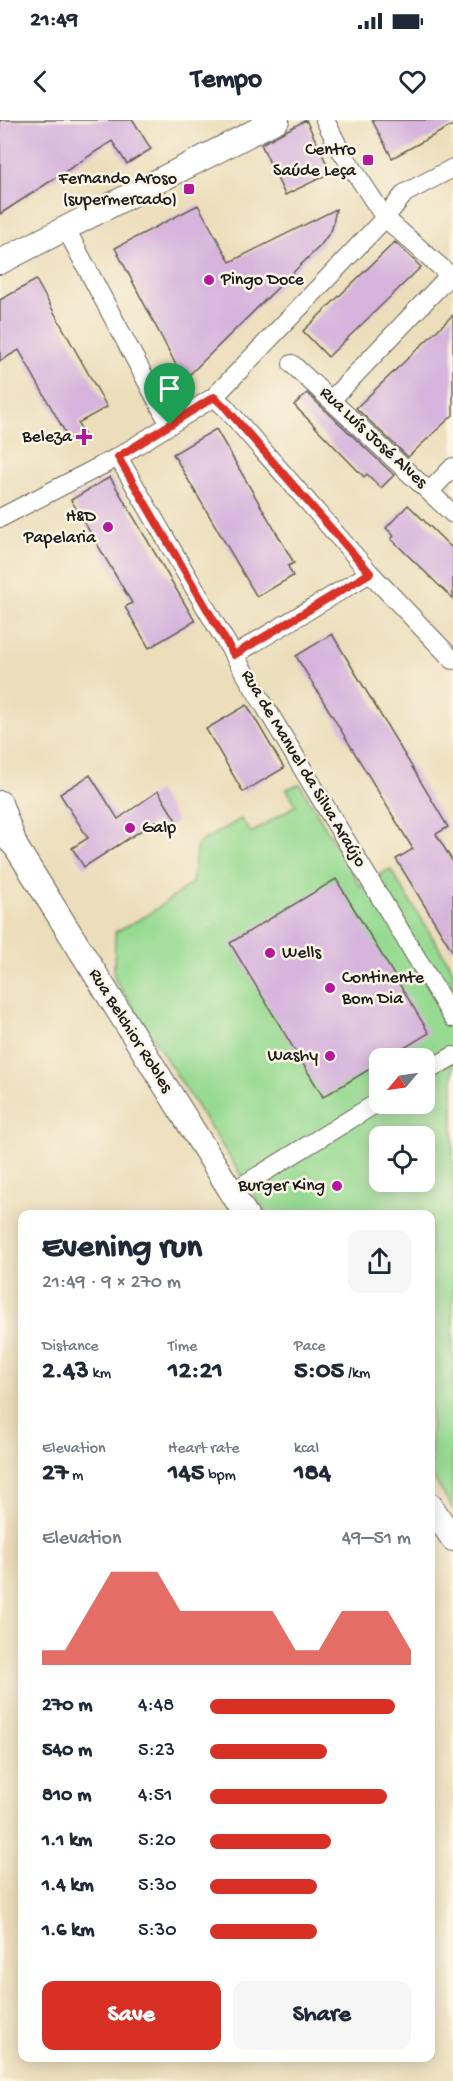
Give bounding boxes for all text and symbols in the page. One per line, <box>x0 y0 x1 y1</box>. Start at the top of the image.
text: 21:49 <box>30 8 78 34</box>
icon: back <box>24 65 57 98</box>
text: Tempo <box>191 65 262 97</box>
icon: heart <box>396 65 429 98</box>
place label: Centro Saúde Leça <box>273 140 357 182</box>
marker: Centro Saúde Leça <box>361 153 375 167</box>
place label: Fernando Aroso (supermercado) <box>58 169 177 211</box>
marker: Fernando Aroso (supermercado) <box>182 182 196 196</box>
place label: Pingo Doce <box>220 270 304 291</box>
marker: Pingo Doce <box>202 273 216 287</box>
pin <box>144 363 195 425</box>
icon: arrive <box>153 372 186 405</box>
street label: Rua Luís José Alves <box>315 383 432 494</box>
place label: Beleza <box>21 427 73 448</box>
marker: Beleza <box>77 430 91 444</box>
place label: H&D Papelaria <box>23 507 97 549</box>
marker: H&D Papelaria <box>101 520 115 534</box>
street label: Rua de Manuel da Silva Araújo <box>236 667 370 871</box>
place label: Galp <box>142 818 176 839</box>
marker: Galp <box>123 821 137 835</box>
place label: Wells <box>282 943 323 964</box>
marker: Wells <box>263 946 277 960</box>
street label: Rua Belchior Robles <box>83 965 177 1098</box>
place label: Continente Bom Dia <box>341 968 425 1010</box>
marker: Continente Bom Dia <box>323 981 337 995</box>
place label: Washy <box>268 1046 318 1067</box>
north arrow <box>369 1048 435 1114</box>
map controls <box>369 1048 435 1192</box>
marker: Washy <box>323 1049 337 1063</box>
button: locate <box>369 1126 435 1192</box>
place label: Burger King <box>237 1176 325 1197</box>
marker: Burger King <box>330 1179 344 1193</box>
text: Evening run <box>42 1230 202 1268</box>
button: share <box>348 1230 411 1293</box>
text: 21:49 · 9 × 270 m <box>42 1272 181 1295</box>
text: Distance <box>42 1338 99 1357</box>
text: Time <box>168 1338 197 1357</box>
text: Pace <box>294 1338 325 1357</box>
text: 2.43 <box>42 1357 89 1388</box>
text: 12:21 <box>168 1357 223 1388</box>
text: 5:05 <box>294 1357 344 1388</box>
text: km <box>89 1365 111 1384</box>
text: /km <box>344 1365 370 1384</box>
text: Elevation <box>42 1440 106 1459</box>
text: Heart rate <box>168 1440 240 1459</box>
text: kcal <box>294 1440 319 1459</box>
text: 27 <box>42 1459 68 1490</box>
text: 145 <box>168 1459 204 1490</box>
text: 184 <box>294 1459 331 1490</box>
text: m <box>68 1467 83 1486</box>
text: bpm <box>204 1467 236 1486</box>
text: Elevation <box>42 1528 122 1551</box>
text: 49–51 m <box>342 1528 411 1551</box>
text: 270 m <box>42 1695 93 1718</box>
text: 4:48 <box>138 1695 174 1718</box>
text: 540 m <box>42 1740 92 1763</box>
text: 5:23 <box>138 1740 175 1763</box>
text: 810 m <box>42 1785 91 1808</box>
text: 4:51 <box>138 1785 172 1808</box>
text: 1.1 km <box>42 1830 92 1853</box>
text: 5:20 <box>138 1830 176 1853</box>
text: 1.4 km <box>42 1875 94 1898</box>
text: 5:30 <box>138 1875 177 1898</box>
text: 1.6 km <box>42 1920 94 1943</box>
text: 5:30 <box>138 1920 177 1943</box>
button: Save <box>42 1981 221 2050</box>
button: Share <box>233 1981 411 2050</box>

